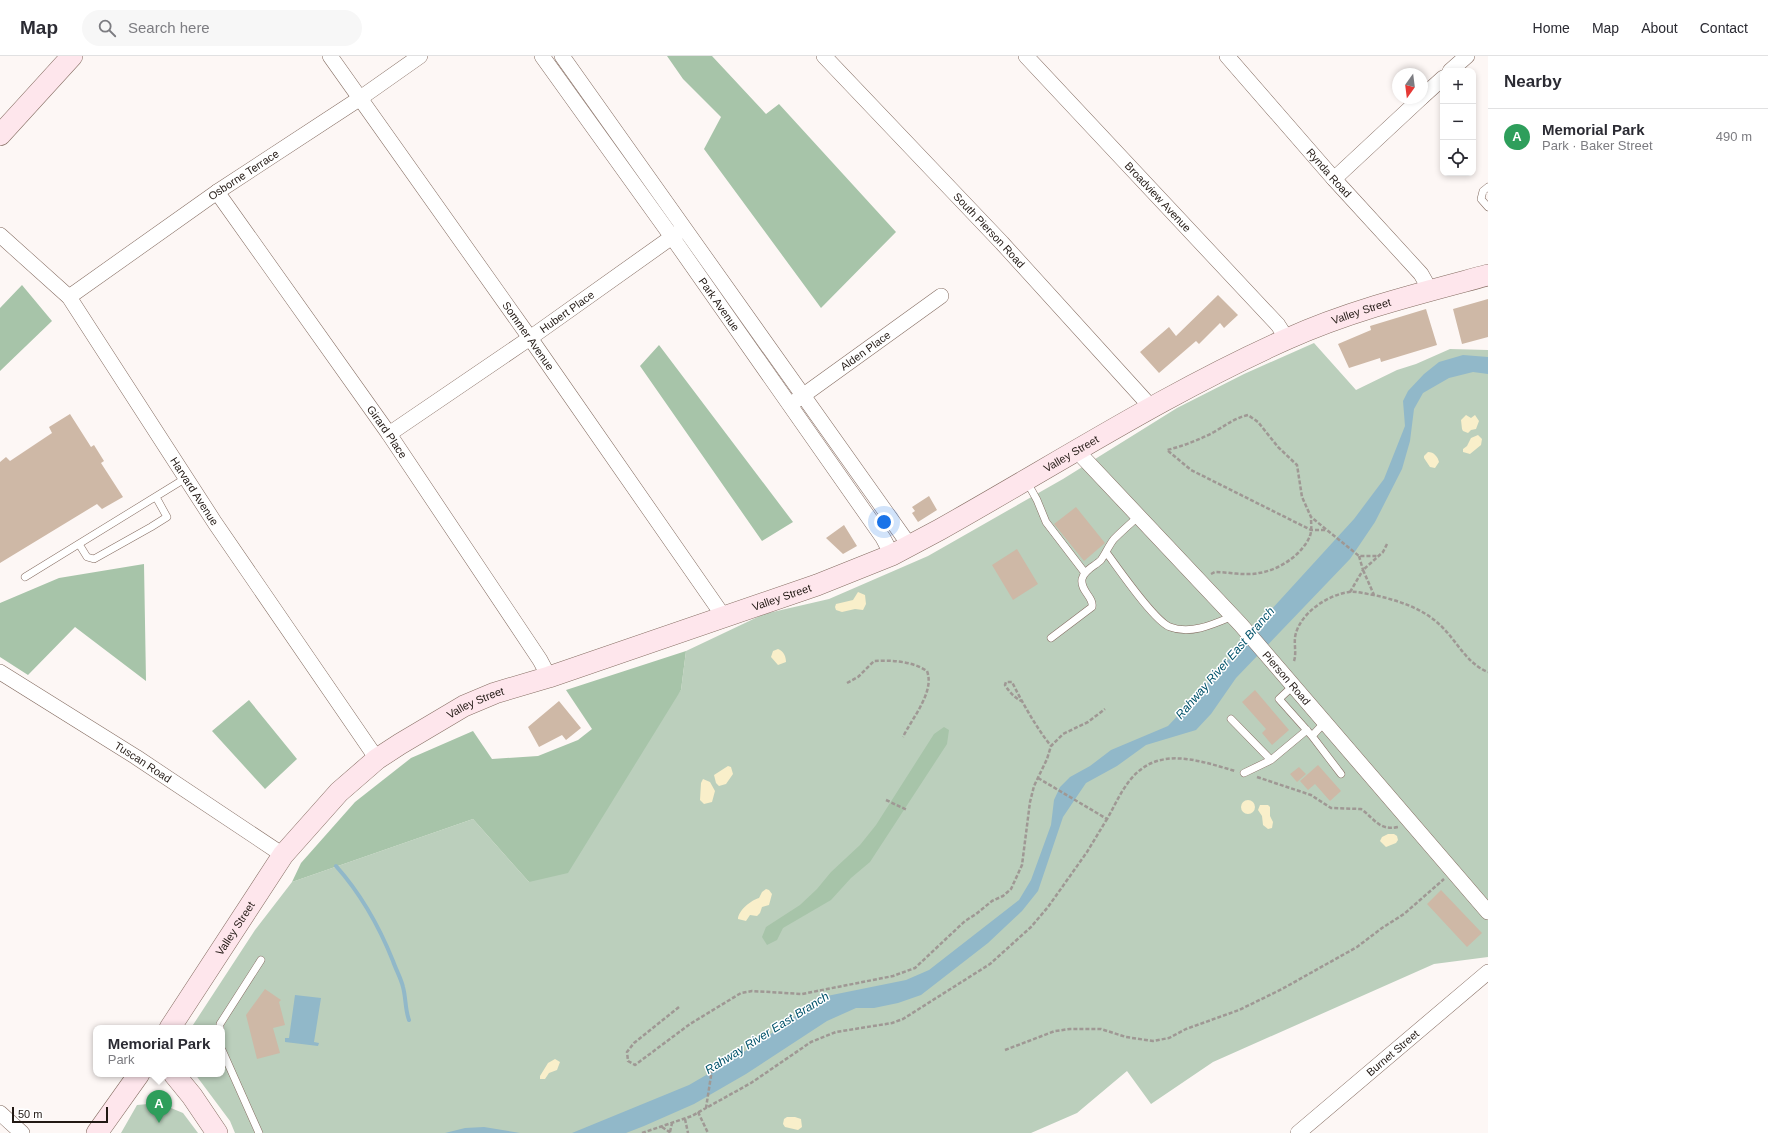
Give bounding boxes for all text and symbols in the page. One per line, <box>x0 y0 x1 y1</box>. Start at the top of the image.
search box <box>82 10 362 46</box>
text: Map <box>20 17 58 38</box>
icon: search <box>96 17 118 39</box>
text: Search here <box>128 19 210 36</box>
text: Home <box>1533 20 1570 36</box>
text: Map <box>1592 20 1619 36</box>
text: About <box>1641 20 1678 36</box>
text: Contact <box>1700 20 1748 36</box>
north arrow <box>1392 68 1428 104</box>
map controls <box>1440 68 1476 176</box>
button: + <box>1440 68 1476 104</box>
text: Nearby <box>1504 72 1562 91</box>
button: − <box>1440 104 1476 140</box>
text: Memorial Park <box>1542 121 1645 138</box>
text: A <box>1512 129 1522 144</box>
text: 490 m <box>1716 129 1752 144</box>
text: Park · Baker Street <box>1542 138 1653 153</box>
button: locate <box>1440 140 1476 176</box>
street label: Rynda Road <box>1304 146 1354 200</box>
street label: Osborne Terrace <box>206 147 281 202</box>
street label: Broadview Avenue <box>1122 160 1193 234</box>
street label: South Pierson Road <box>951 190 1027 270</box>
street label: Park Avenue <box>696 275 742 333</box>
street label: Hubert Place <box>538 288 596 335</box>
street label: Valley Street <box>1330 296 1392 326</box>
street label: Sommer Avenue <box>500 299 557 373</box>
street label: Alden Place <box>838 328 893 373</box>
street label: Girard Place <box>365 403 409 460</box>
street label: Valley Street <box>1041 433 1101 474</box>
street label: Harvard Avenue <box>168 455 221 528</box>
your location <box>874 512 894 532</box>
street label: Valley Street <box>750 581 813 613</box>
water label: Rahway River East Branch <box>1173 604 1278 722</box>
street label: Pierson Road <box>1260 649 1313 707</box>
street label: Valley Street <box>445 685 505 721</box>
street label: Tuscan Road <box>113 739 174 785</box>
street label: Valley Street <box>213 899 257 957</box>
water label: Rahway River East Branch <box>702 989 832 1077</box>
popup <box>93 1025 225 1077</box>
street label: Burnet Street <box>1364 1027 1421 1078</box>
text: Memorial Park <box>108 1035 210 1052</box>
text: Park <box>108 1052 134 1067</box>
pin: A <box>146 1090 172 1123</box>
scale bar <box>12 1105 108 1124</box>
text: 50 m <box>18 1108 42 1120</box>

